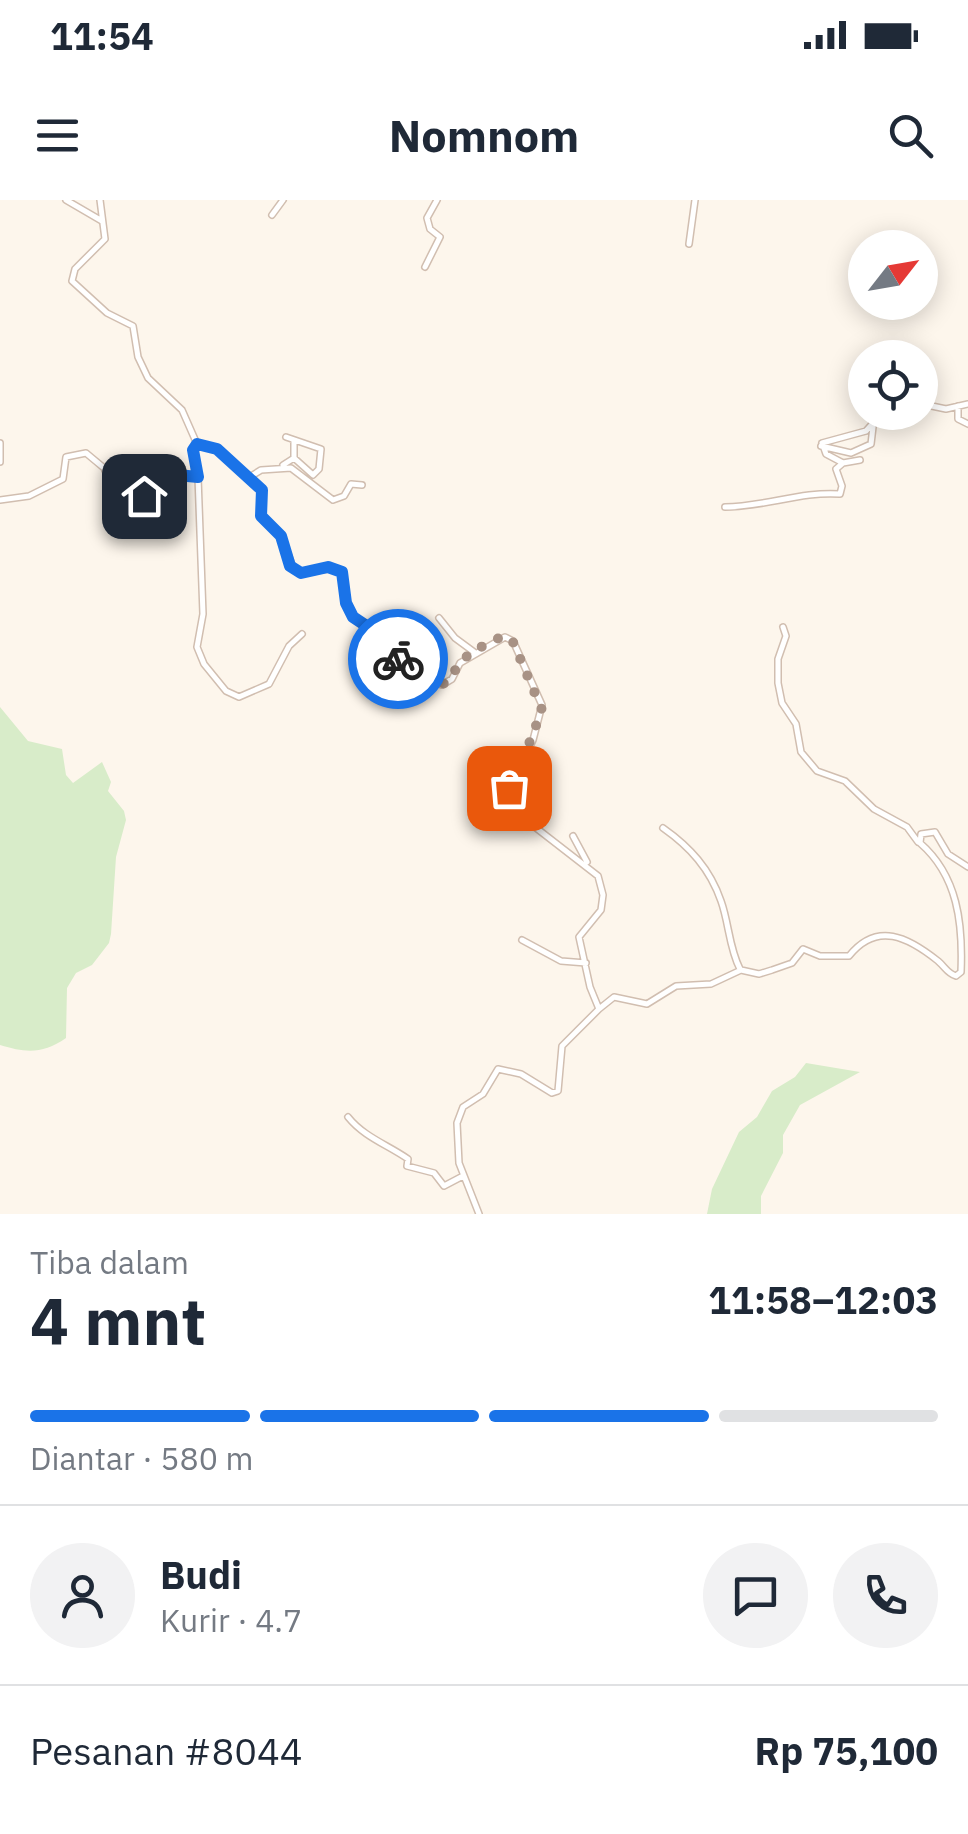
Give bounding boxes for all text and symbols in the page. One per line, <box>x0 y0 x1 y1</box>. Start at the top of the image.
text: 11:54 <box>50 11 154 60</box>
text: Nomnom <box>389 106 579 164</box>
icon: menu <box>30 108 85 163</box>
icon: search <box>883 108 938 163</box>
north arrow <box>848 230 938 320</box>
map controls <box>848 230 938 430</box>
button: locate <box>848 340 938 430</box>
pin <box>102 454 187 539</box>
icon: home <box>117 469 172 524</box>
courier <box>348 609 448 709</box>
icon: bike <box>371 632 426 687</box>
pin <box>467 746 552 831</box>
icon: bag <box>482 761 537 816</box>
text: Tiba dalam <box>30 1241 189 1283</box>
text: 11:58–12:03 <box>708 1275 938 1324</box>
text: 4 mnt <box>30 1278 206 1363</box>
text: Diantar · 580 m <box>30 1437 253 1479</box>
button: person <box>30 1543 135 1648</box>
button: chat <box>703 1543 808 1648</box>
button: phone <box>833 1543 938 1648</box>
text: Budi <box>160 1550 242 1599</box>
text: Kurir · 4.7 <box>160 1599 302 1641</box>
text: Pesanan #8044 <box>30 1726 303 1775</box>
text: Rp 75,100 <box>755 1726 938 1775</box>

